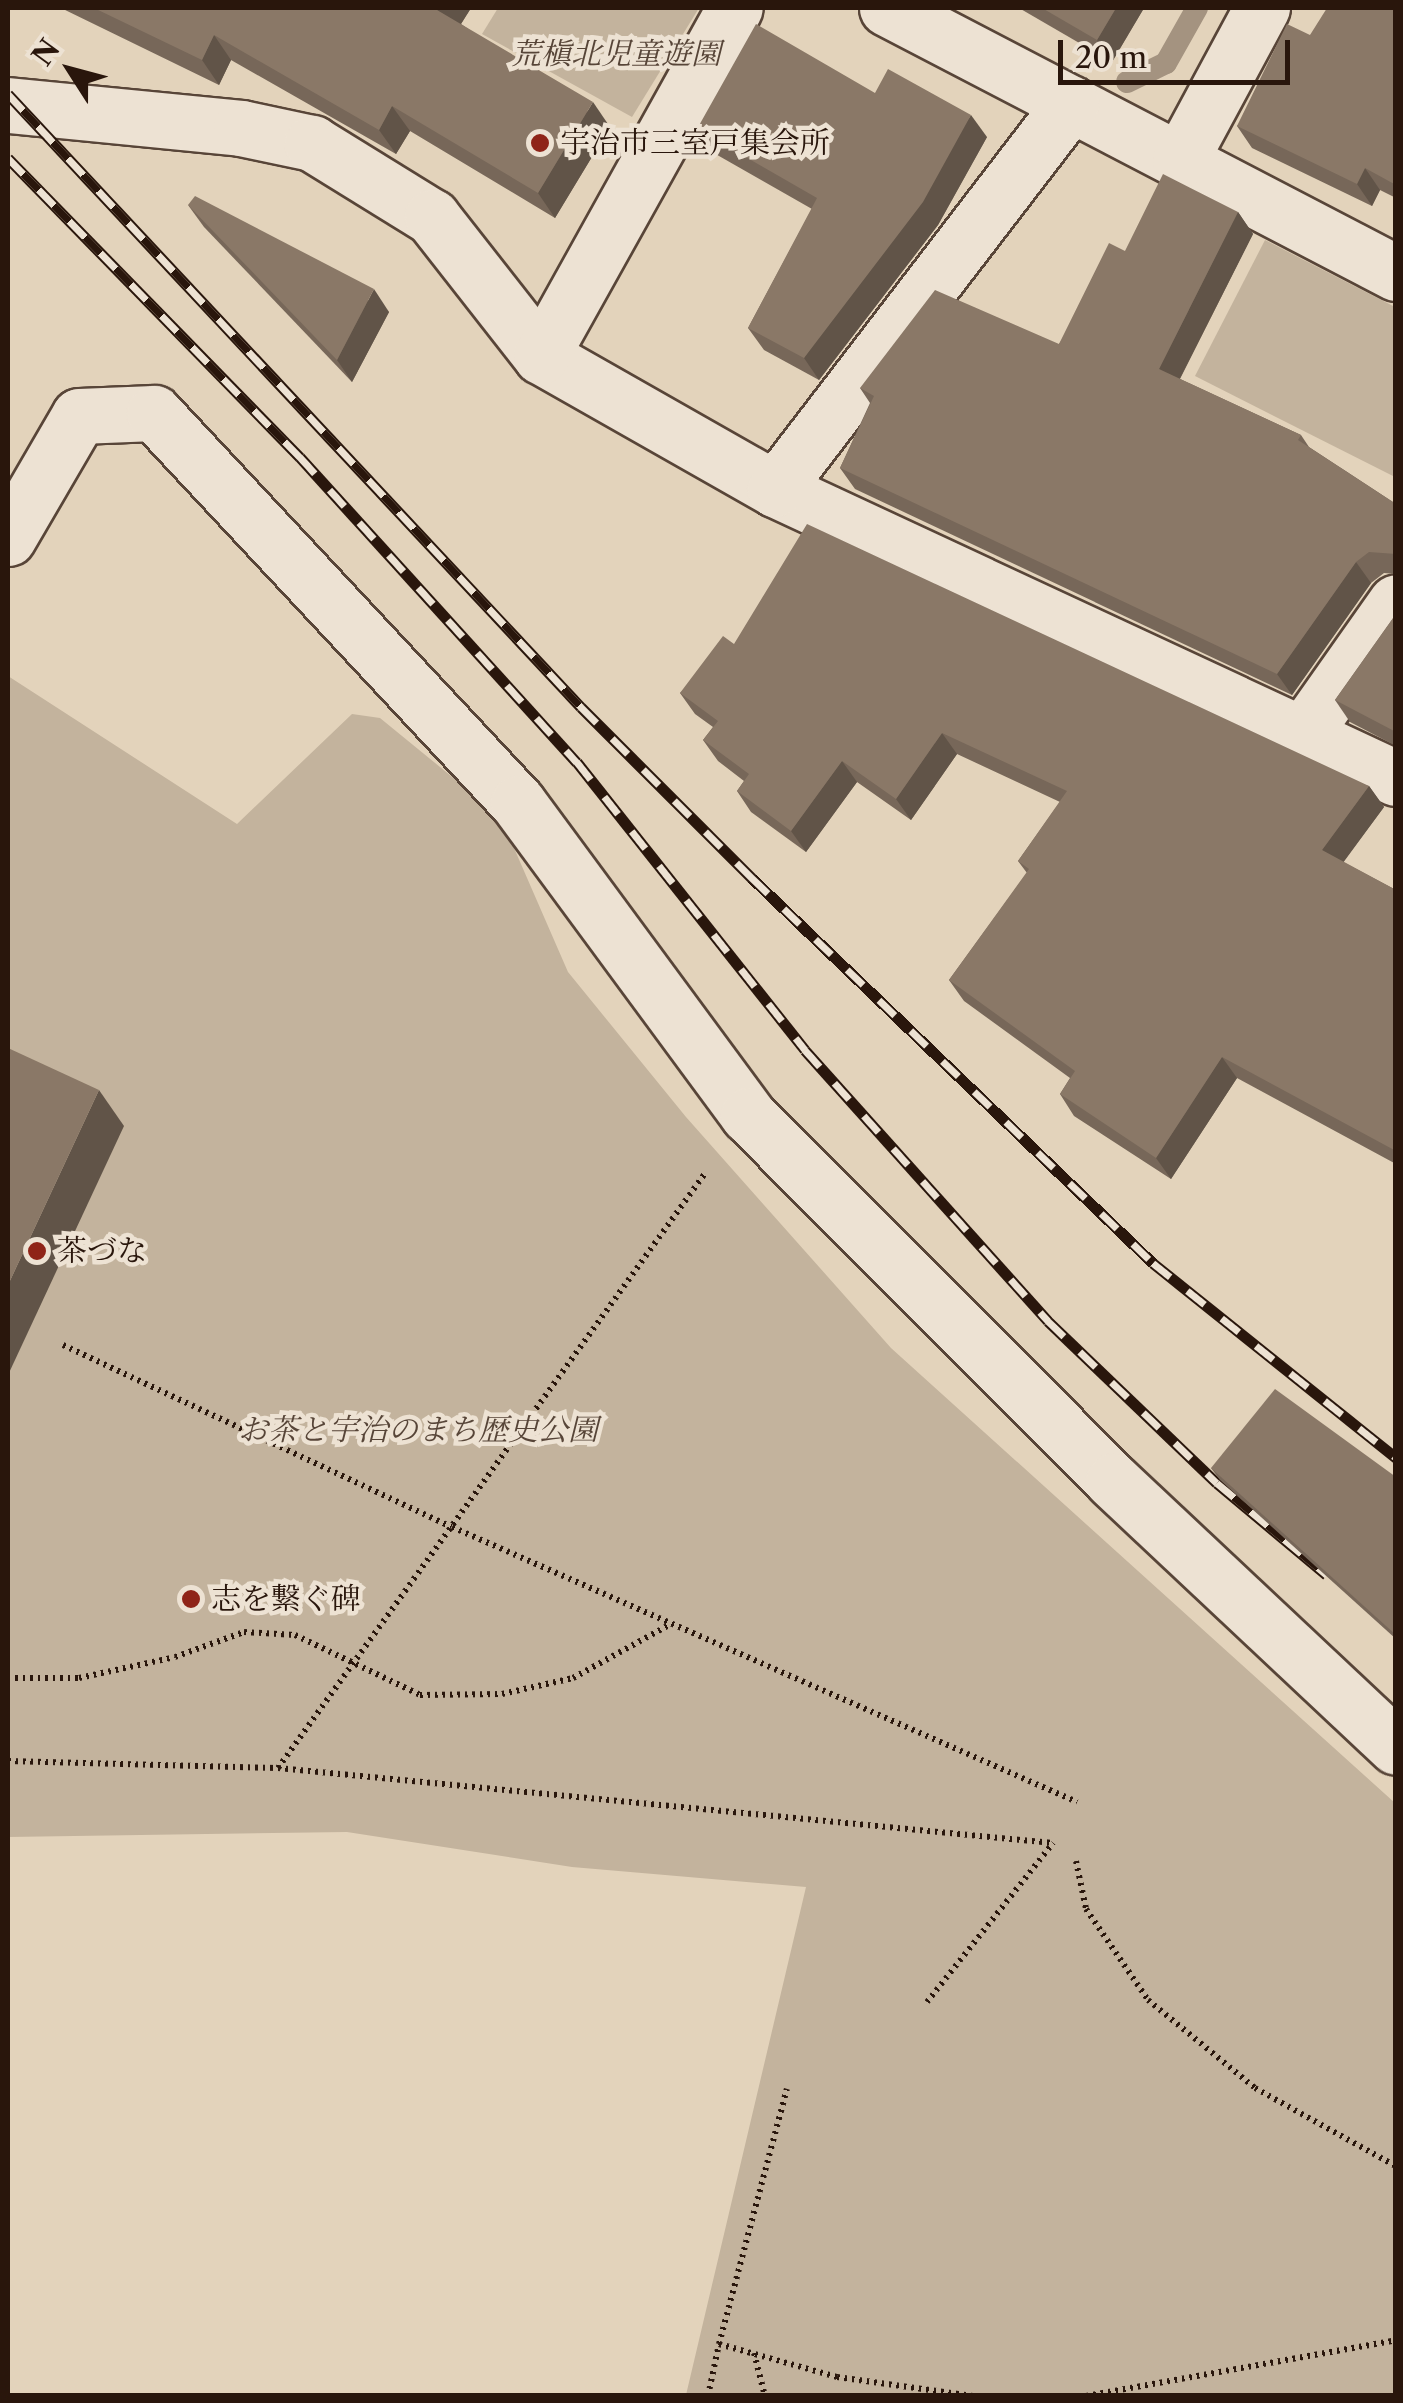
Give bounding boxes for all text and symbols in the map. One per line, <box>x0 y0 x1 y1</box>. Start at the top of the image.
north arrow <box>20 20 120 120</box>
scale bar <box>1063 20 1296 82</box>
text: N <box>25 33 67 72</box>
park label: 荒槇北児童遊園 <box>511 36 721 72</box>
text: 20 m <box>1075 39 1147 76</box>
place label: 宇治市三室戸集会所 <box>560 125 830 161</box>
marker: 宇治市三室戸集会所 <box>529 132 551 154</box>
place label: 茶づな <box>57 1233 147 1269</box>
marker: 茶づな <box>26 1240 48 1262</box>
park label: お茶と宇治のまち歴史公園 <box>238 1412 598 1448</box>
place label: 志を繋ぐ碑 <box>211 1581 361 1617</box>
marker: 志を繋ぐ碑 <box>180 1588 202 1610</box>

